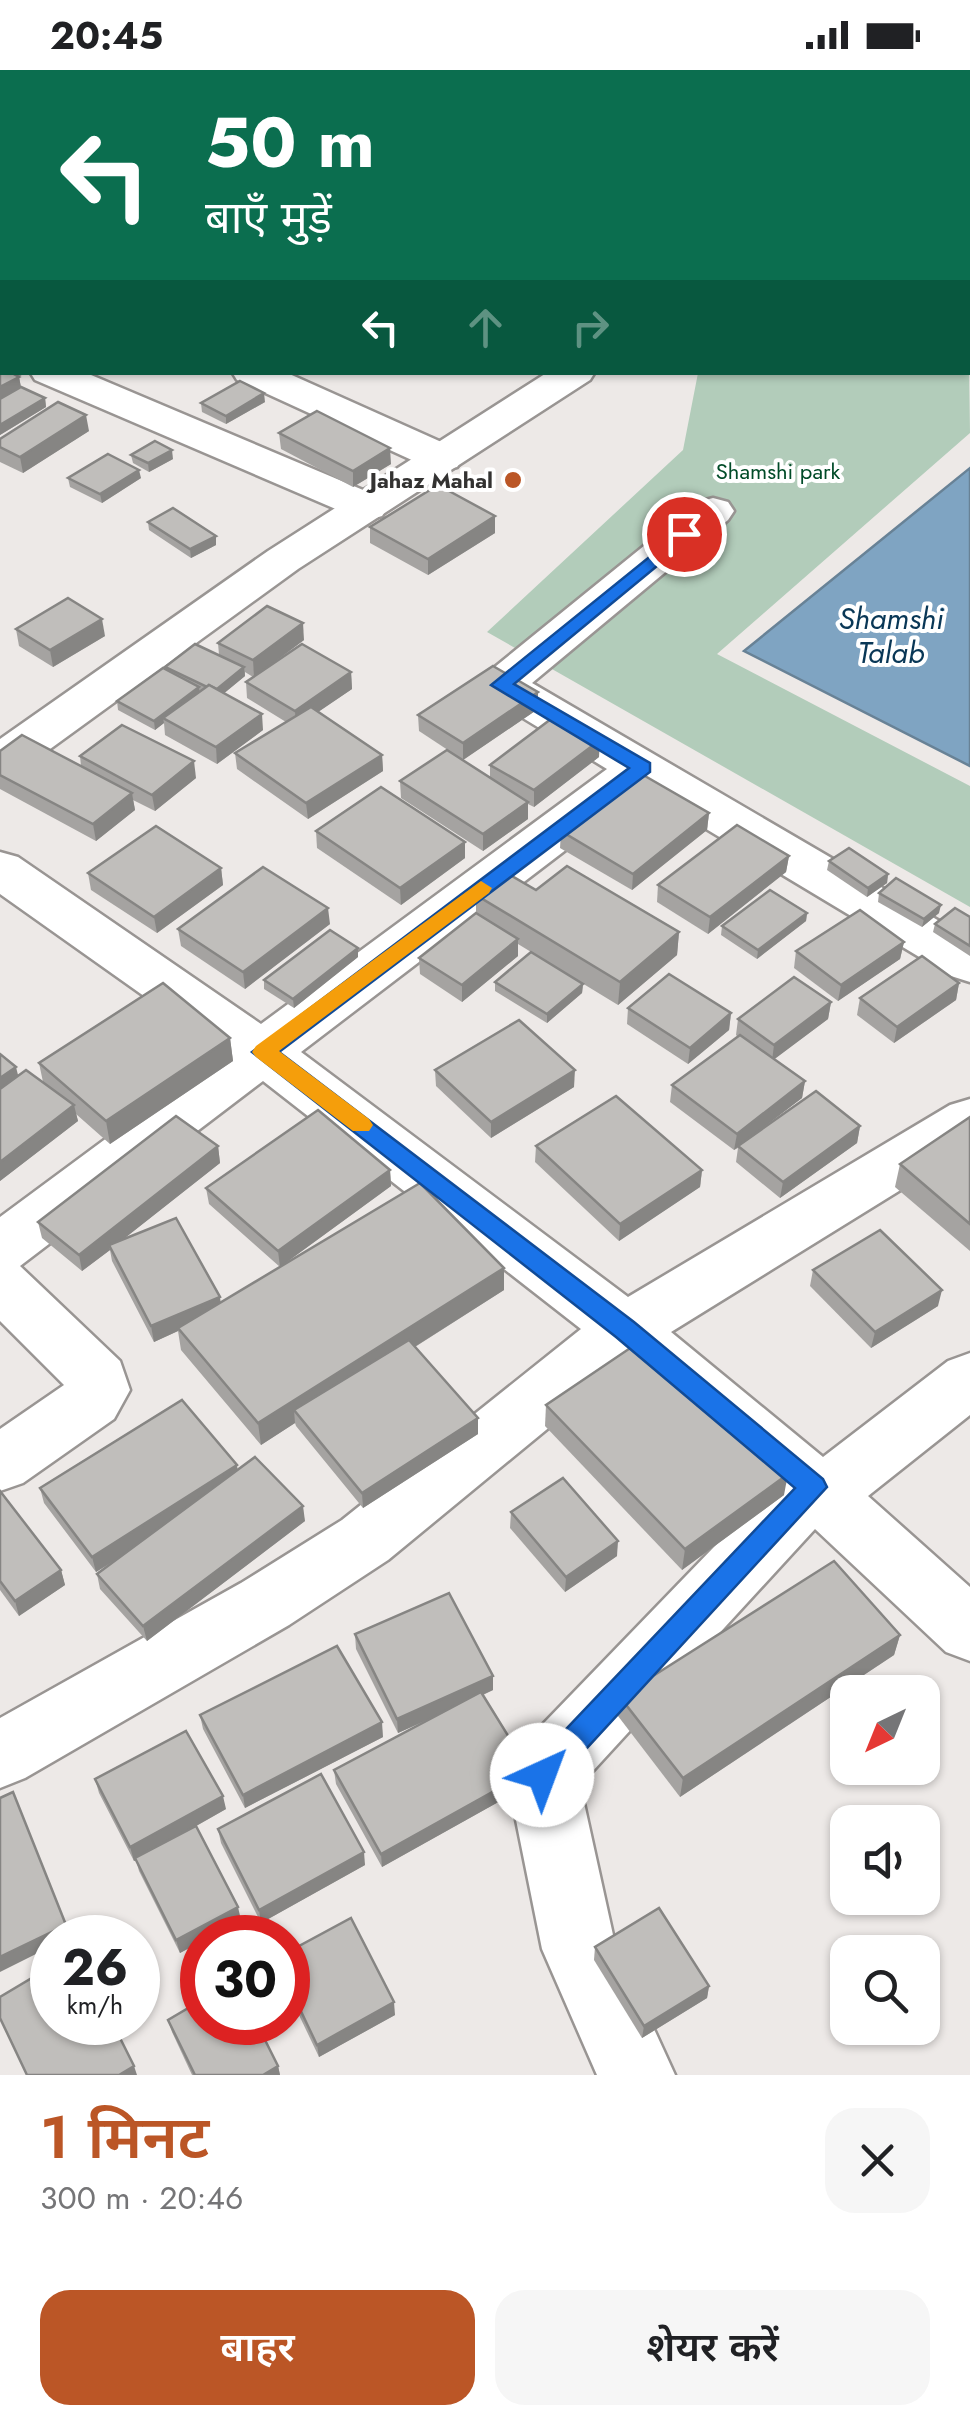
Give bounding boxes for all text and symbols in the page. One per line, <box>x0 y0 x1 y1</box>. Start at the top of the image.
text: 20:45 <box>50 8 163 63</box>
text: 50 m <box>205 92 375 193</box>
icon: left <box>40 110 170 240</box>
text: बाएँ मुड़ें <box>205 185 332 250</box>
icon: left <box>353 300 408 355</box>
icon: ahead <box>458 300 513 355</box>
icon: right <box>563 300 618 355</box>
park label: Shamshi park <box>716 455 841 487</box>
place label: Jahaz Mahal <box>366 464 493 496</box>
marker: Jahaz Mahal <box>502 469 524 491</box>
pin <box>642 492 727 577</box>
icon: arrive <box>657 507 712 562</box>
water label: Shamshi Talab <box>838 597 944 674</box>
north arrow <box>830 1675 940 1785</box>
map controls <box>830 1675 940 2045</box>
position arrow <box>490 1723 594 1827</box>
button: sound <box>830 1805 940 1915</box>
speed limit sign: 30 <box>180 1915 310 2045</box>
text: 26 <box>62 1931 128 2004</box>
button: search <box>830 1935 940 2045</box>
text: km/h <box>67 1987 123 2023</box>
text: 1 मिनट <box>40 2094 209 2181</box>
button: close <box>825 2108 930 2213</box>
text: 300 m · 20:46 <box>40 2175 243 2221</box>
button: बाहर <box>40 2290 475 2405</box>
button: शेयर करें <box>495 2290 930 2405</box>

